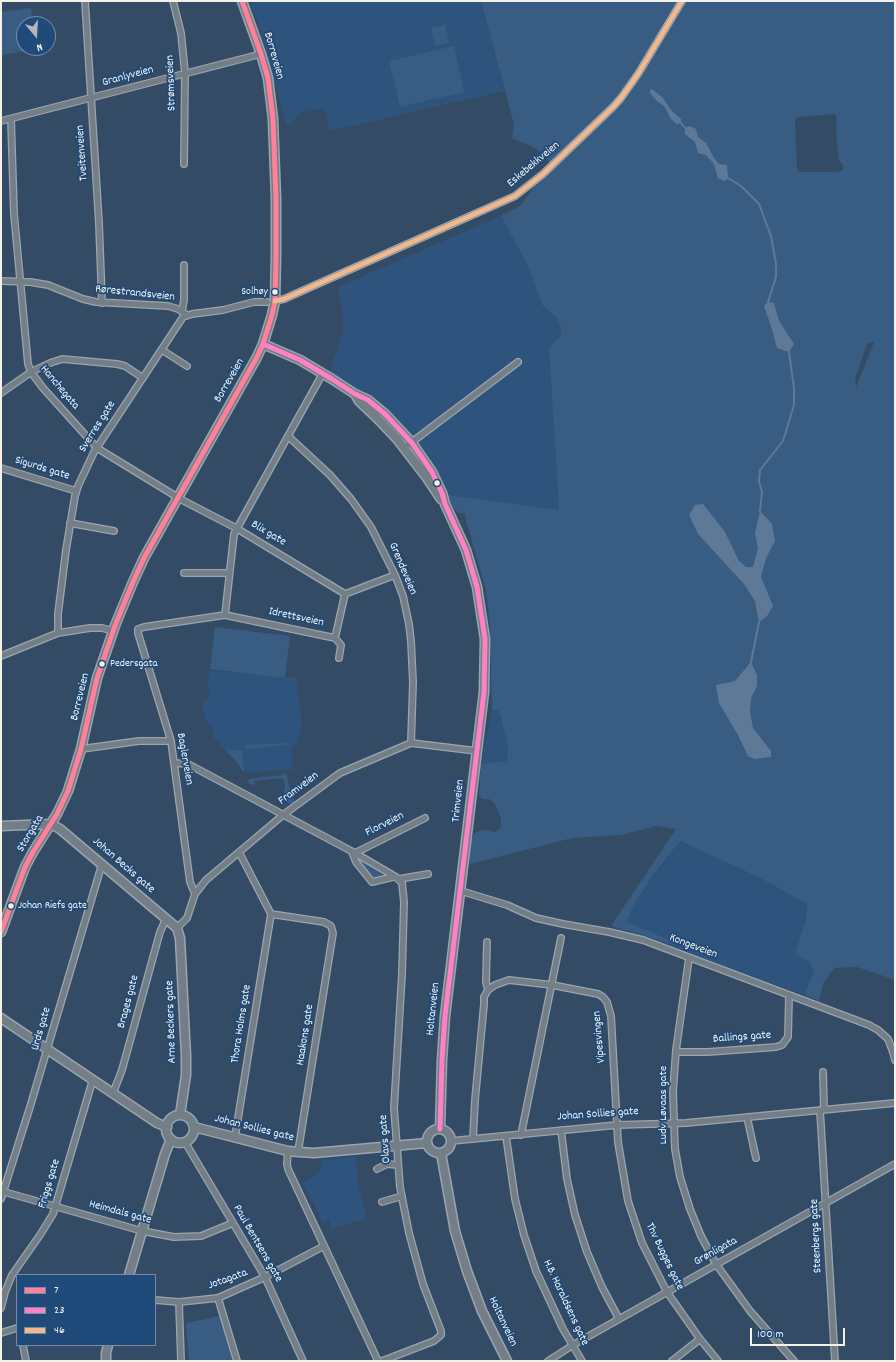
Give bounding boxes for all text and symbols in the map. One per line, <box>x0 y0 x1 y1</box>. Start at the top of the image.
north arrow <box>16 16 56 56</box>
street label: Borreveien <box>259 31 287 81</box>
text: N <box>34 38 44 55</box>
street label: Strømsveien <box>164 55 180 111</box>
street label: Granlyveien <box>101 63 155 91</box>
street label: Tveitenveien <box>74 125 92 181</box>
street label: Eskebekkveien <box>505 139 563 191</box>
street label: Rørestrandsveien <box>94 283 176 305</box>
place label: Solhøy <box>241 285 268 299</box>
marker: Solhøy <box>270 287 280 297</box>
street label: Borreveien <box>212 356 248 406</box>
street label: Hanchegata <box>36 363 82 413</box>
street label: Sverres gate <box>76 399 120 455</box>
street label: Sigurds gate <box>13 454 71 484</box>
unlabelled marker <box>432 478 442 488</box>
street label: Blix gate <box>248 518 288 550</box>
street label: Grendeveien <box>385 541 419 597</box>
street label: Idrettsveien <box>267 605 325 631</box>
place label: Pedersgata <box>110 657 158 671</box>
marker: Pedersgata <box>97 659 107 669</box>
street label: Borreveien <box>68 672 94 722</box>
street label: Baglerveien <box>172 732 196 786</box>
street label: Framveien <box>276 769 322 809</box>
street label: Trimveien <box>450 779 468 823</box>
street label: Florveien <box>363 809 407 841</box>
street label: Storgata <box>14 813 48 855</box>
street label: Johan Becks gate <box>89 835 157 897</box>
place label: Johan Riefs gate <box>18 899 87 913</box>
marker: Johan Riefs gate <box>6 901 16 911</box>
street label: Kongeveien <box>667 931 719 963</box>
street label: Brages gate <box>115 974 143 1030</box>
street label: Arne Beckers gate <box>163 980 181 1064</box>
street label: Holtanveien <box>424 982 444 1036</box>
street label: Thora Holms gate <box>229 984 255 1064</box>
street label: Haakons gate <box>294 1003 318 1067</box>
street label: Urds gate <box>29 1006 55 1052</box>
street label: Vipesvingen <box>591 1010 609 1064</box>
street label: Ballings gate <box>712 1029 772 1047</box>
street label: Ludv Løvaas gate <box>657 1066 671 1144</box>
street label: Johan Sollies gate <box>557 1105 639 1125</box>
street label: Johan Sollies gate <box>213 1112 295 1146</box>
street label: Olavs gate <box>377 1114 395 1164</box>
street label: Friggs gate <box>36 1158 64 1210</box>
street label: Heimdals gate <box>87 1198 153 1228</box>
street label: Steenbergs gate <box>808 1198 826 1274</box>
street label: Paul Bentsens gate <box>229 1203 285 1285</box>
street label: Thv Bugges gate <box>642 1221 686 1293</box>
street label: Grønligata <box>692 1234 740 1270</box>
street label: H.B. Haraldsens gate <box>539 1258 591 1348</box>
street label: Jotagata <box>206 1266 250 1294</box>
legend <box>16 1274 156 1346</box>
text: 7 <box>54 1282 59 1299</box>
street label: Holtanveien <box>484 1295 520 1349</box>
text: 23 <box>54 1302 65 1319</box>
scale bar <box>752 1320 847 1346</box>
text: 46 <box>54 1322 65 1339</box>
text: 100 m <box>757 1326 784 1343</box>

